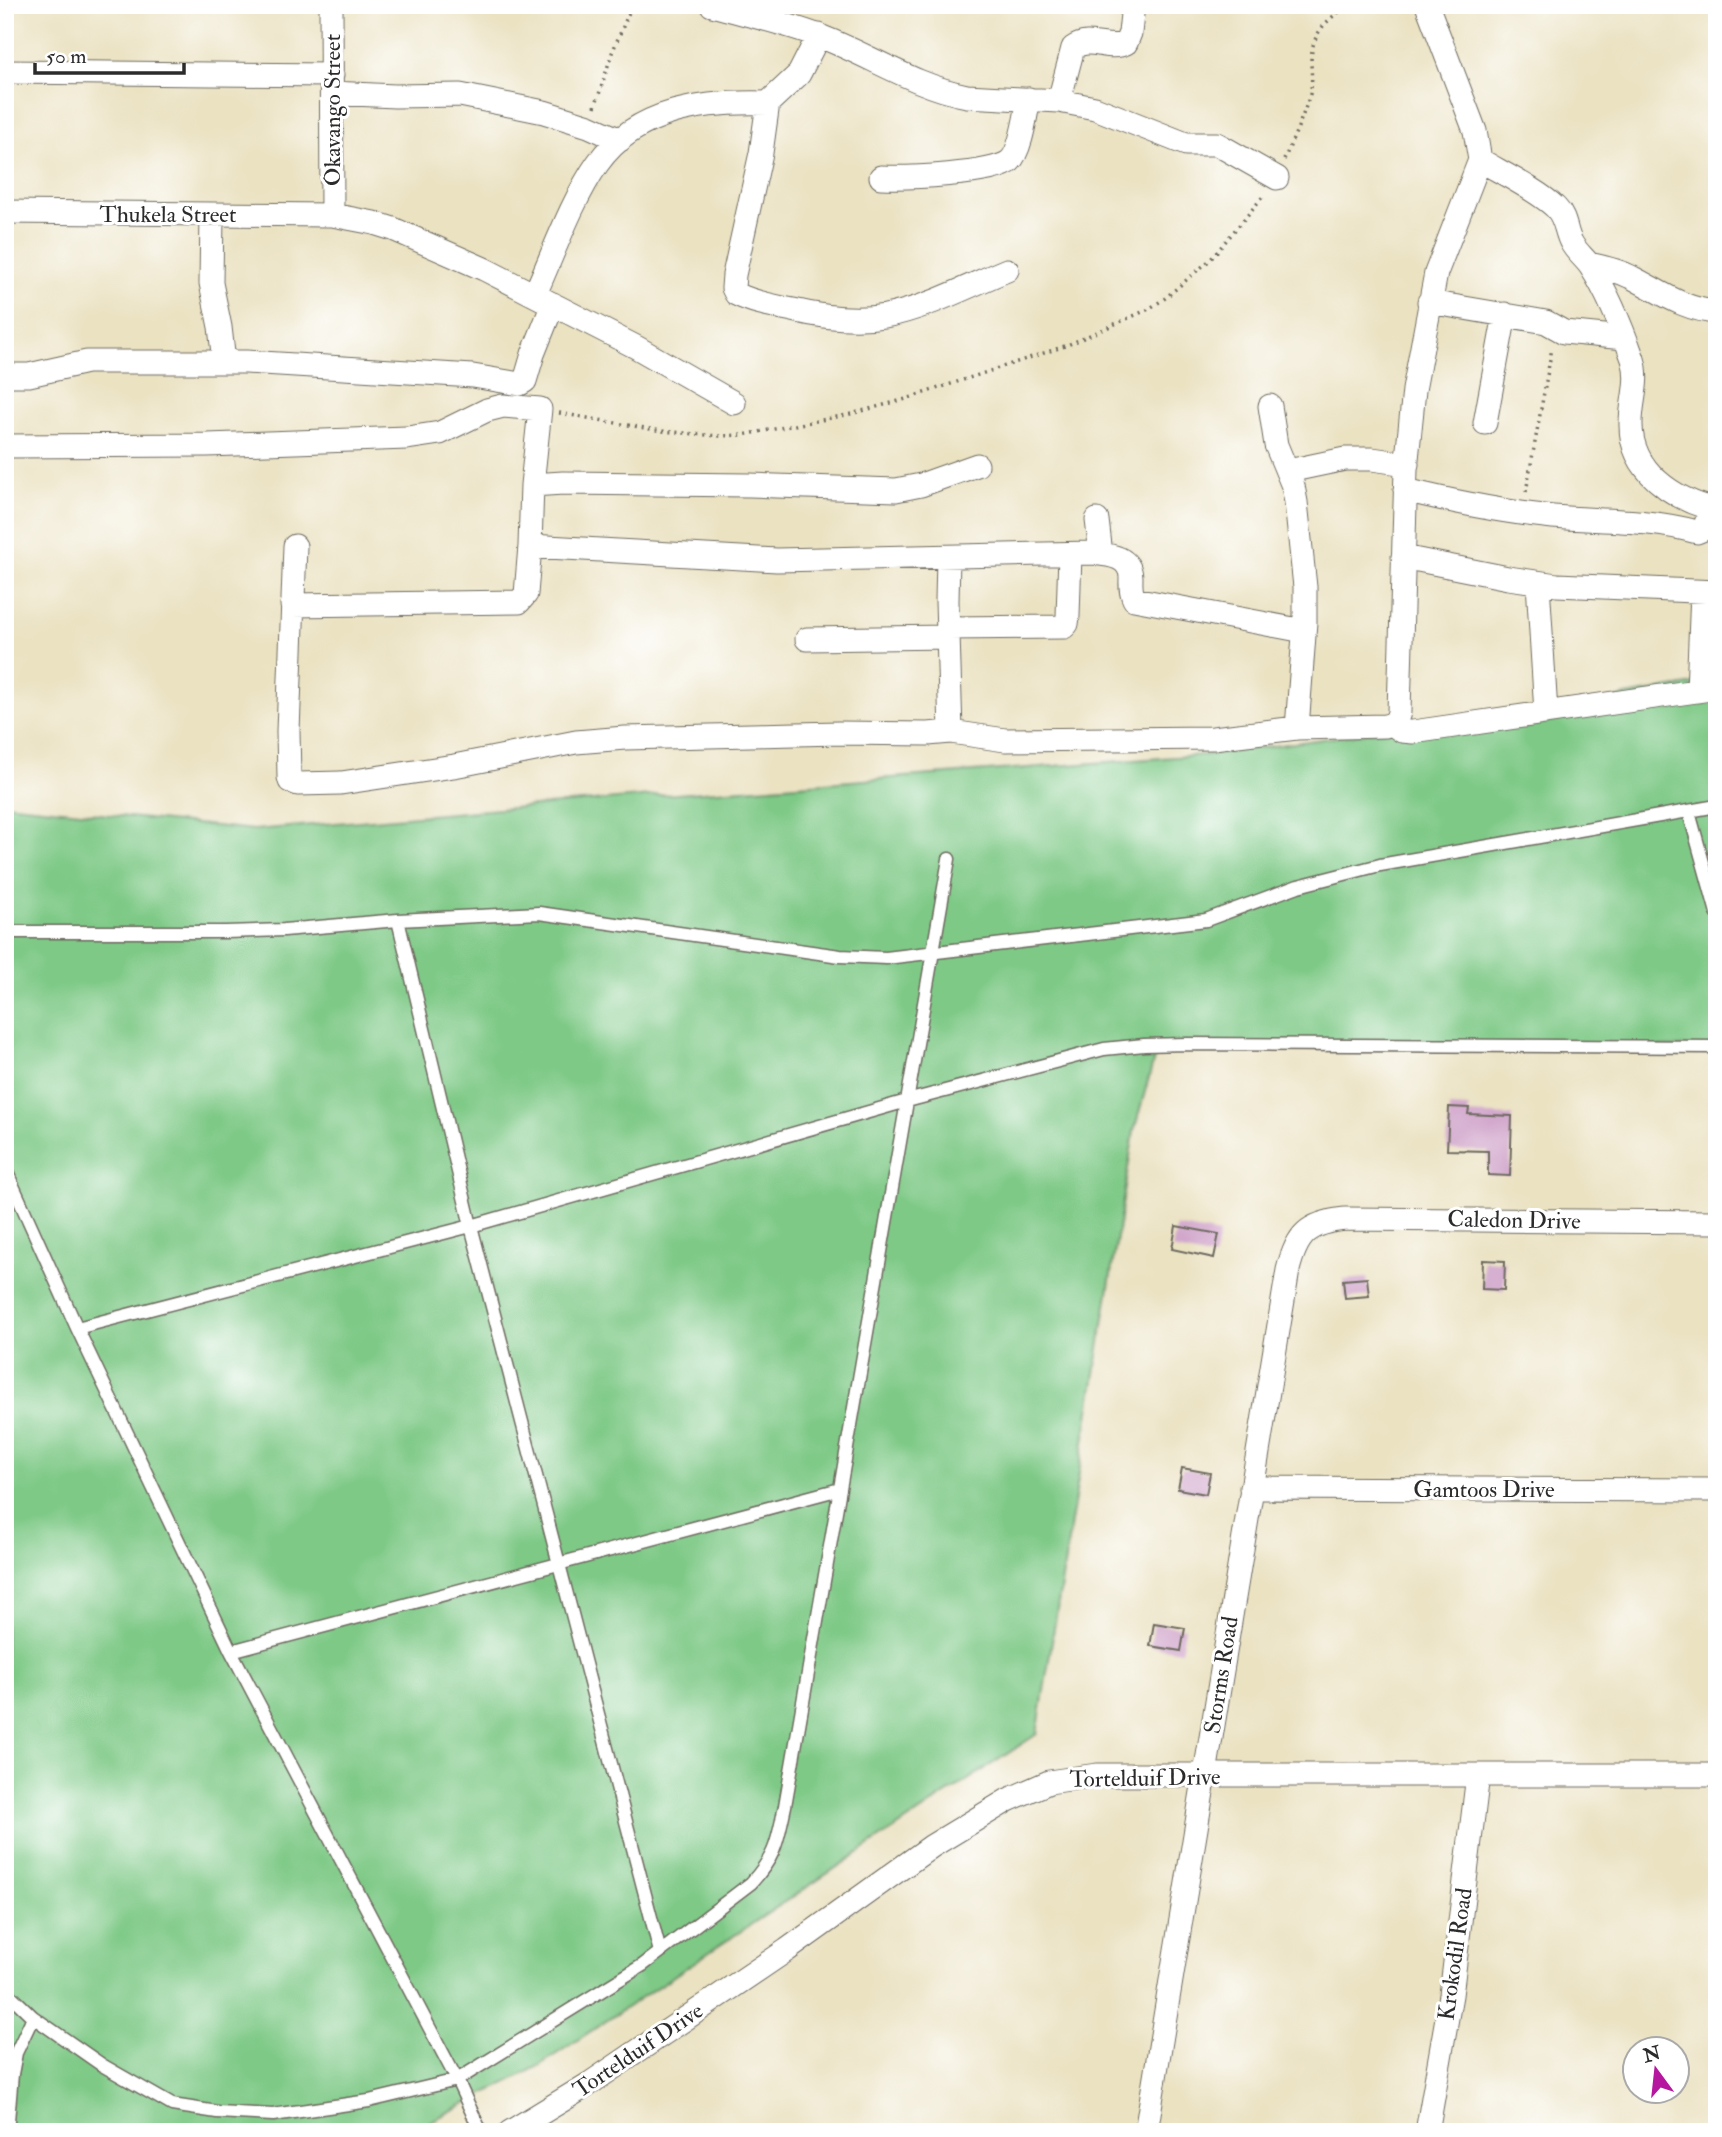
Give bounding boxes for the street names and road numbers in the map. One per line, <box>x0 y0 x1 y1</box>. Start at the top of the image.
street label: Okavango Street <box>318 34 347 186</box>
street label: Thukela Street <box>100 200 236 229</box>
street label: Caledon Drive <box>1447 1204 1581 1236</box>
street label: Gamtoos Drive <box>1413 1475 1555 1504</box>
street label: Storms Road <box>1197 1614 1245 1736</box>
street label: Tortelduif Drive <box>1069 1762 1221 1794</box>
street label: Krokodil Road <box>1431 1886 1479 2022</box>
street label: Tortelduif Drive <box>567 1996 709 2104</box>

